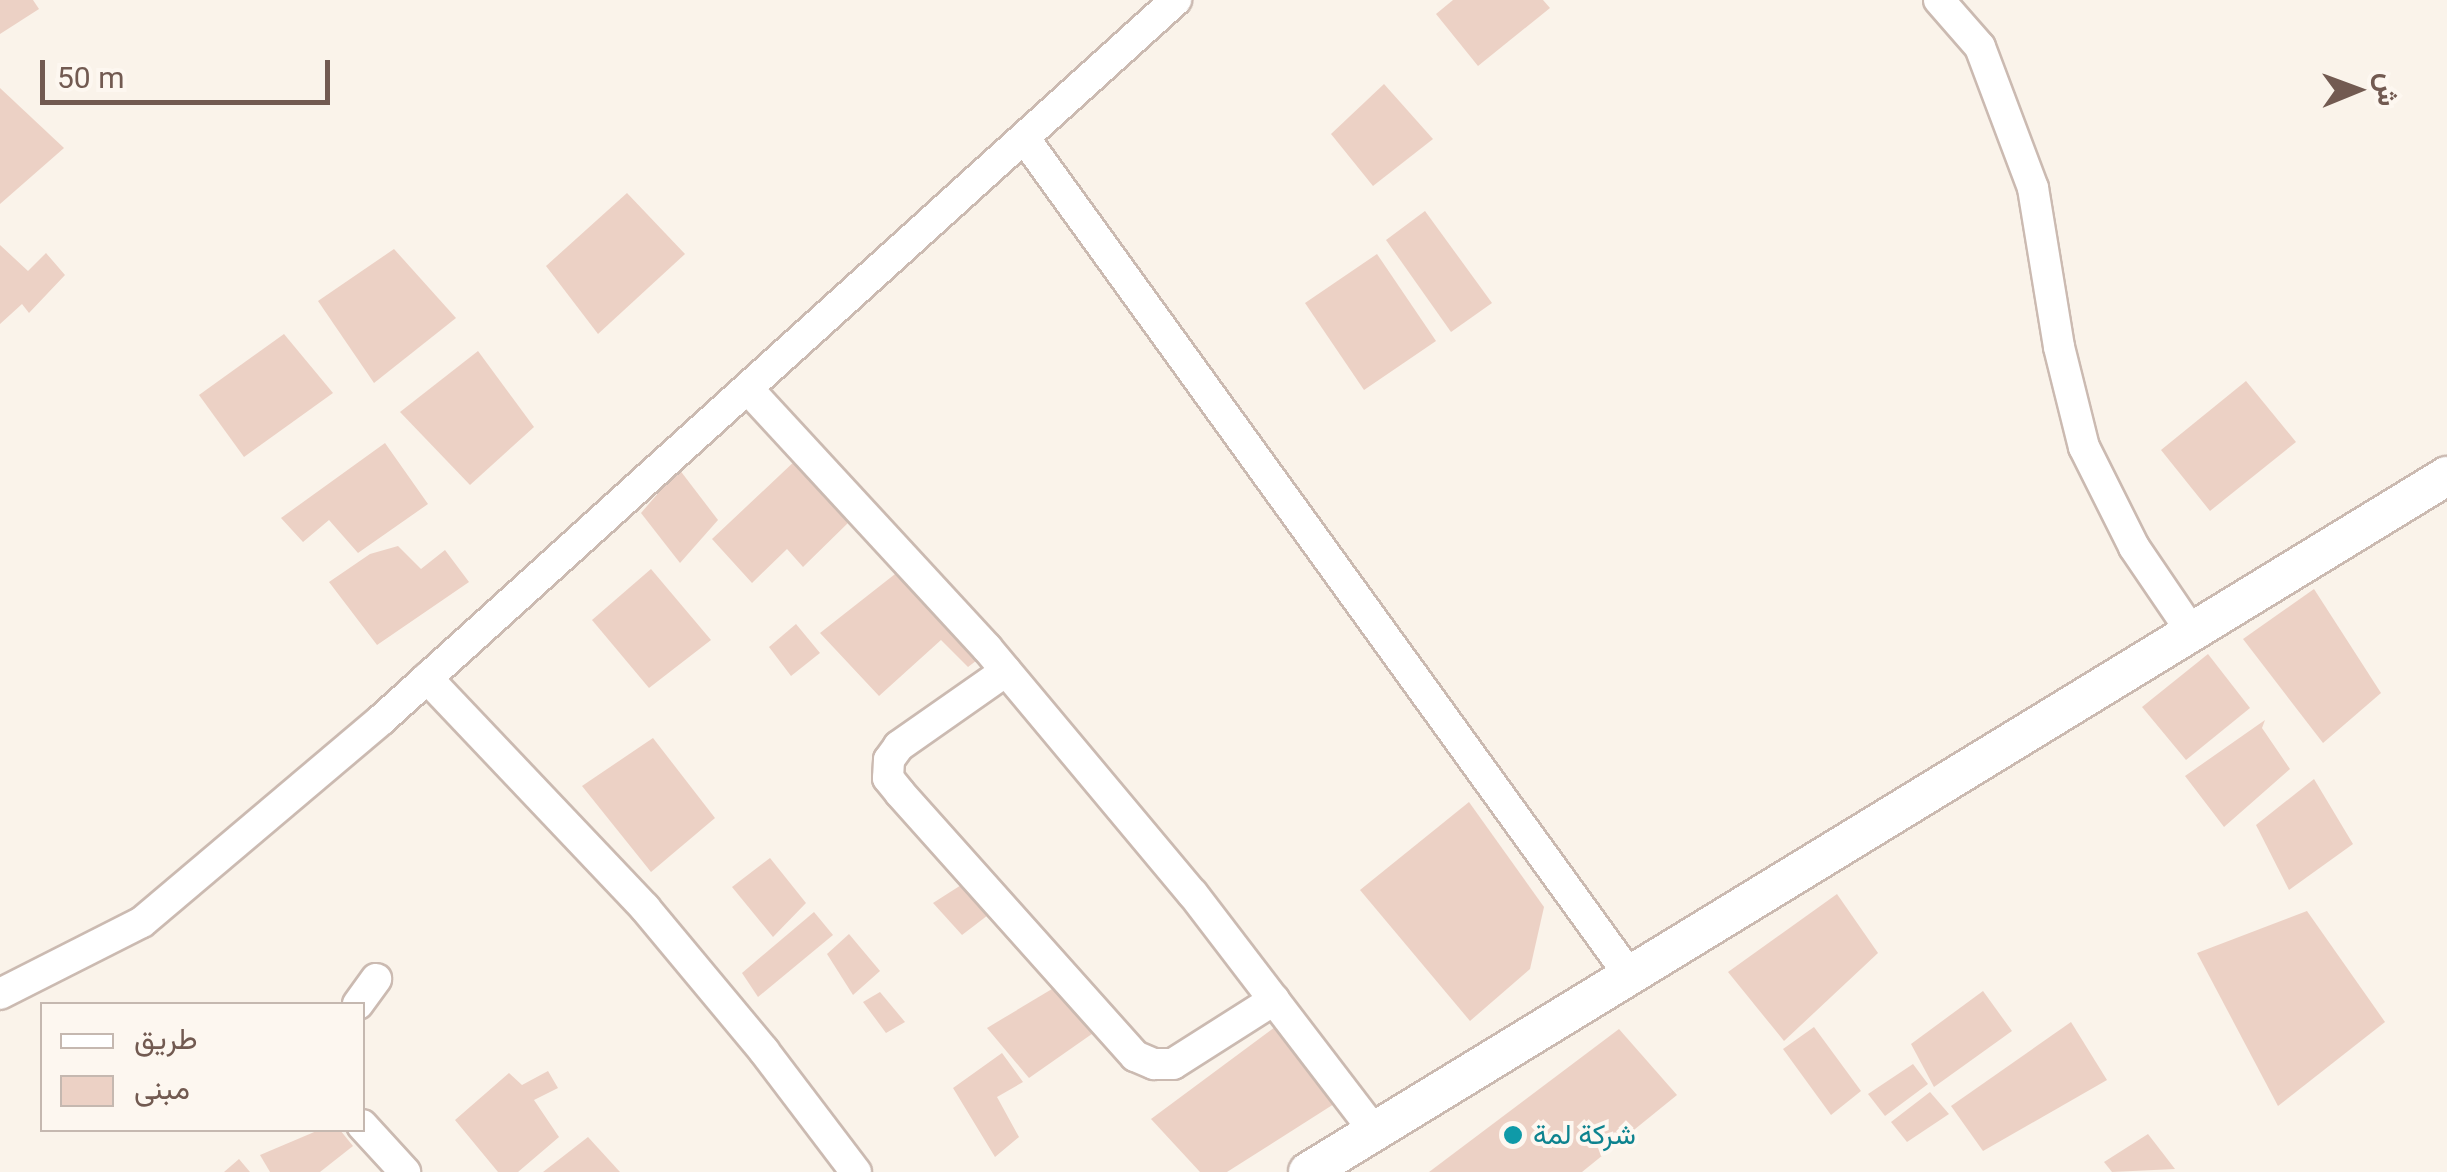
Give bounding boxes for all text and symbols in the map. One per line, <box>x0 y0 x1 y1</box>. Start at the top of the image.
scale bar <box>45 40 335 102</box>
north arrow <box>2307 40 2407 140</box>
text: 50 m <box>57 60 124 95</box>
text: ش <box>2371 72 2404 107</box>
legend <box>40 1002 365 1132</box>
text: طريق <box>134 1021 198 1056</box>
text: مبنى <box>134 1071 190 1106</box>
place label: شركة لمة <box>1533 1118 1636 1152</box>
marker: شركة لمة <box>1502 1124 1524 1146</box>

